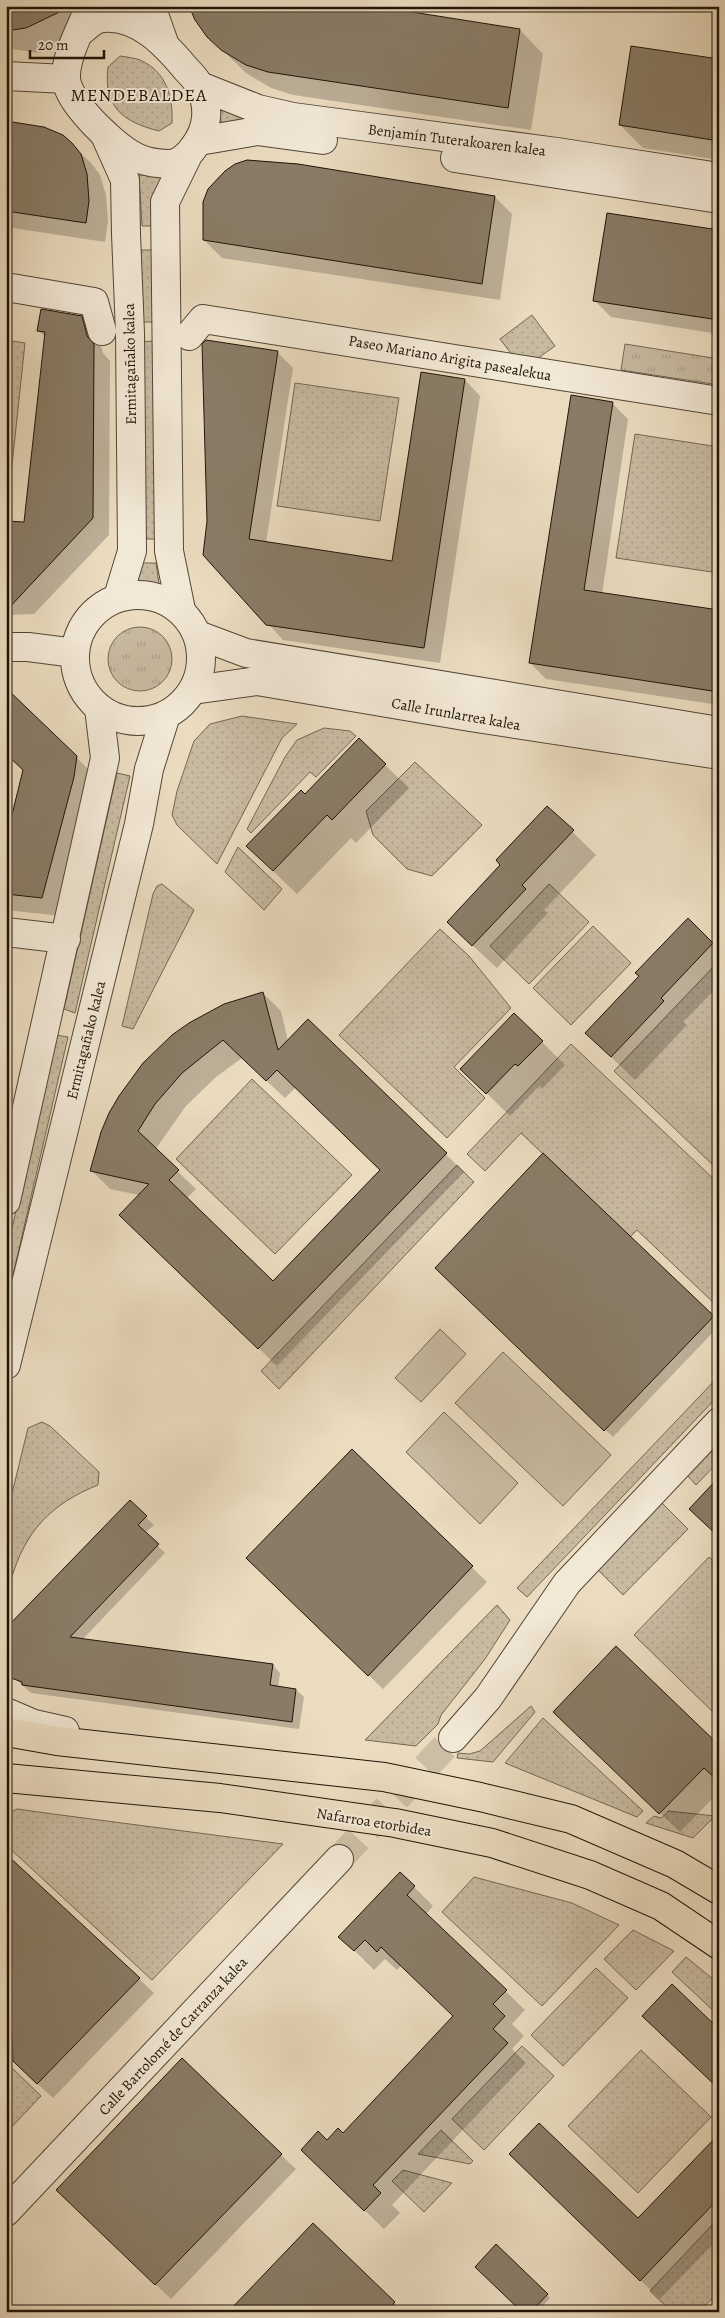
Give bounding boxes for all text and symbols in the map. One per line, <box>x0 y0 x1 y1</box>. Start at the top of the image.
scale bar <box>30 28 104 60</box>
text: 20 m <box>38 35 69 55</box>
district label: MENDEBALDEA <box>71 83 207 107</box>
street label: Benjamín Tuterakoaren kalea <box>367 119 547 161</box>
street label: Ermitagañako kalea <box>119 303 141 425</box>
street label: Paseo Mariano Arigita pasealekua <box>347 330 553 386</box>
street label: Calle Irunlarrea kalea <box>390 693 522 735</box>
street label: Ermitagañako kalea <box>62 979 110 1101</box>
street label: Nafarroa etorbidea <box>315 1803 433 1841</box>
street label: Calle Bartolomé de Carranza kalea <box>94 1952 252 2120</box>

